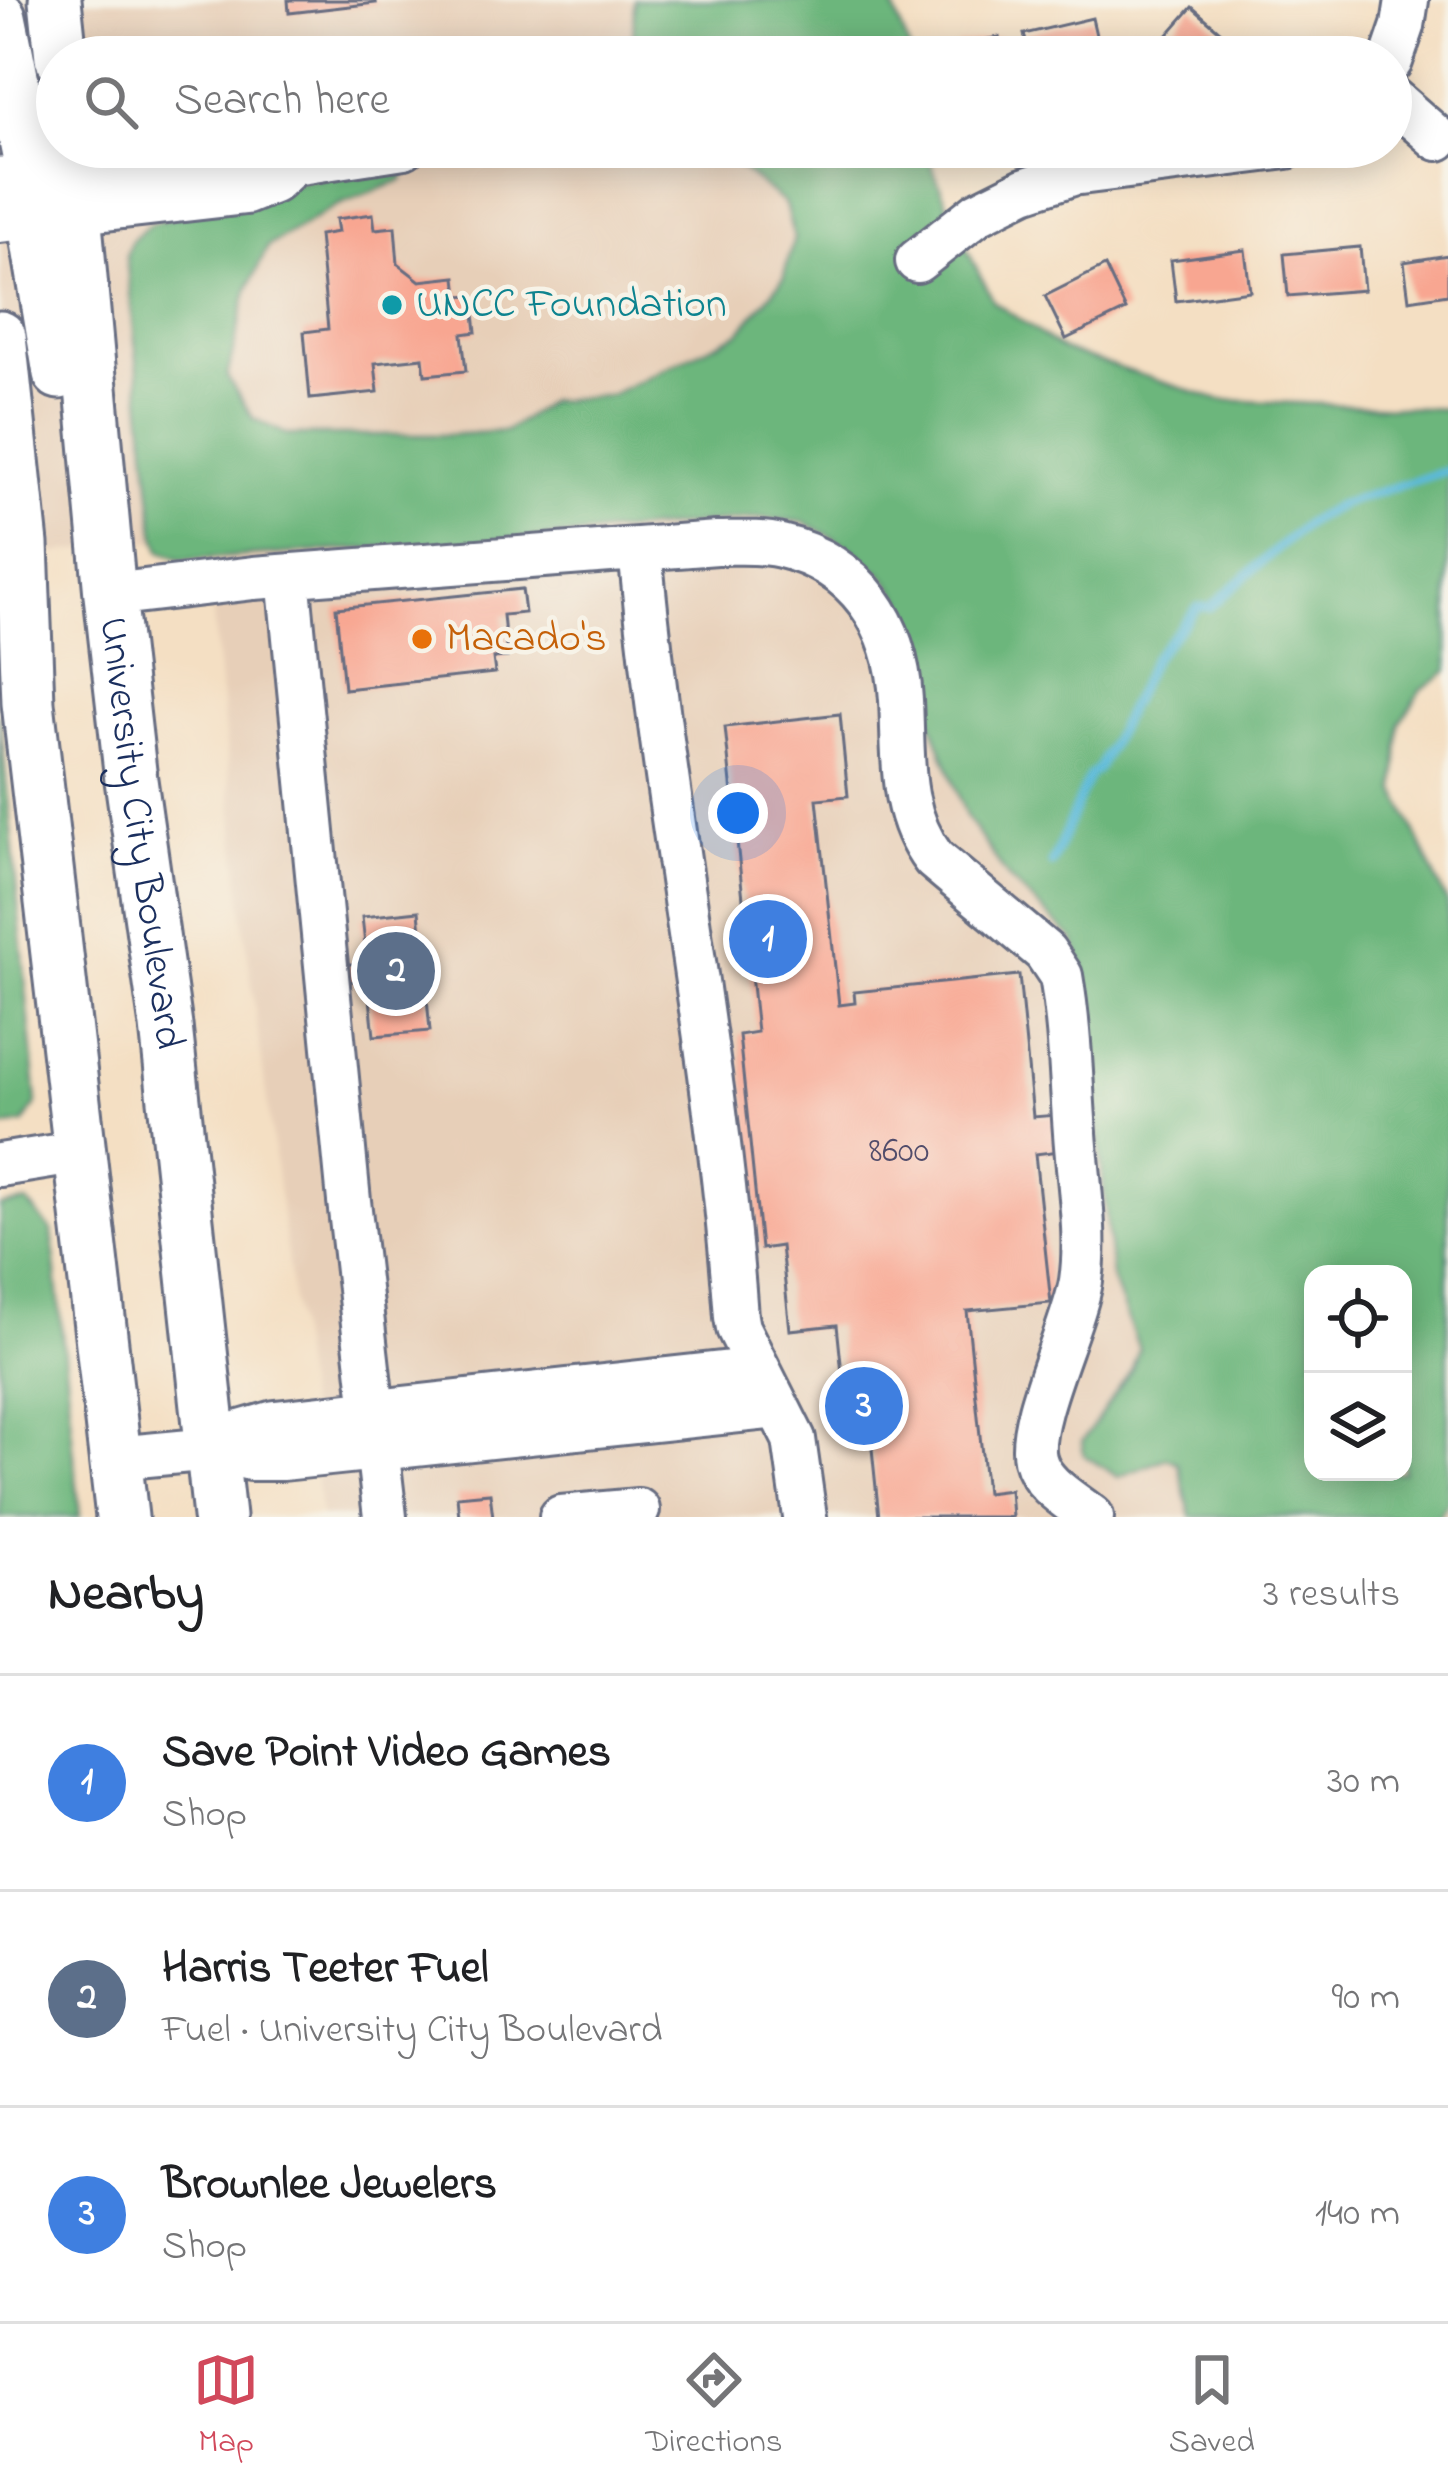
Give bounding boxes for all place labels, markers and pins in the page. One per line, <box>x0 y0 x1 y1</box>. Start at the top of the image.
place label: UNCC Foundation <box>416 275 727 336</box>
marker: UNCC Foundation <box>379 292 405 318</box>
place label: Macado's <box>446 609 607 670</box>
marker: Macado's <box>409 626 435 652</box>
pin: 1 <box>729 894 807 984</box>
pin: 2 <box>357 926 435 1016</box>
pin: 3 <box>825 1361 903 1451</box>

